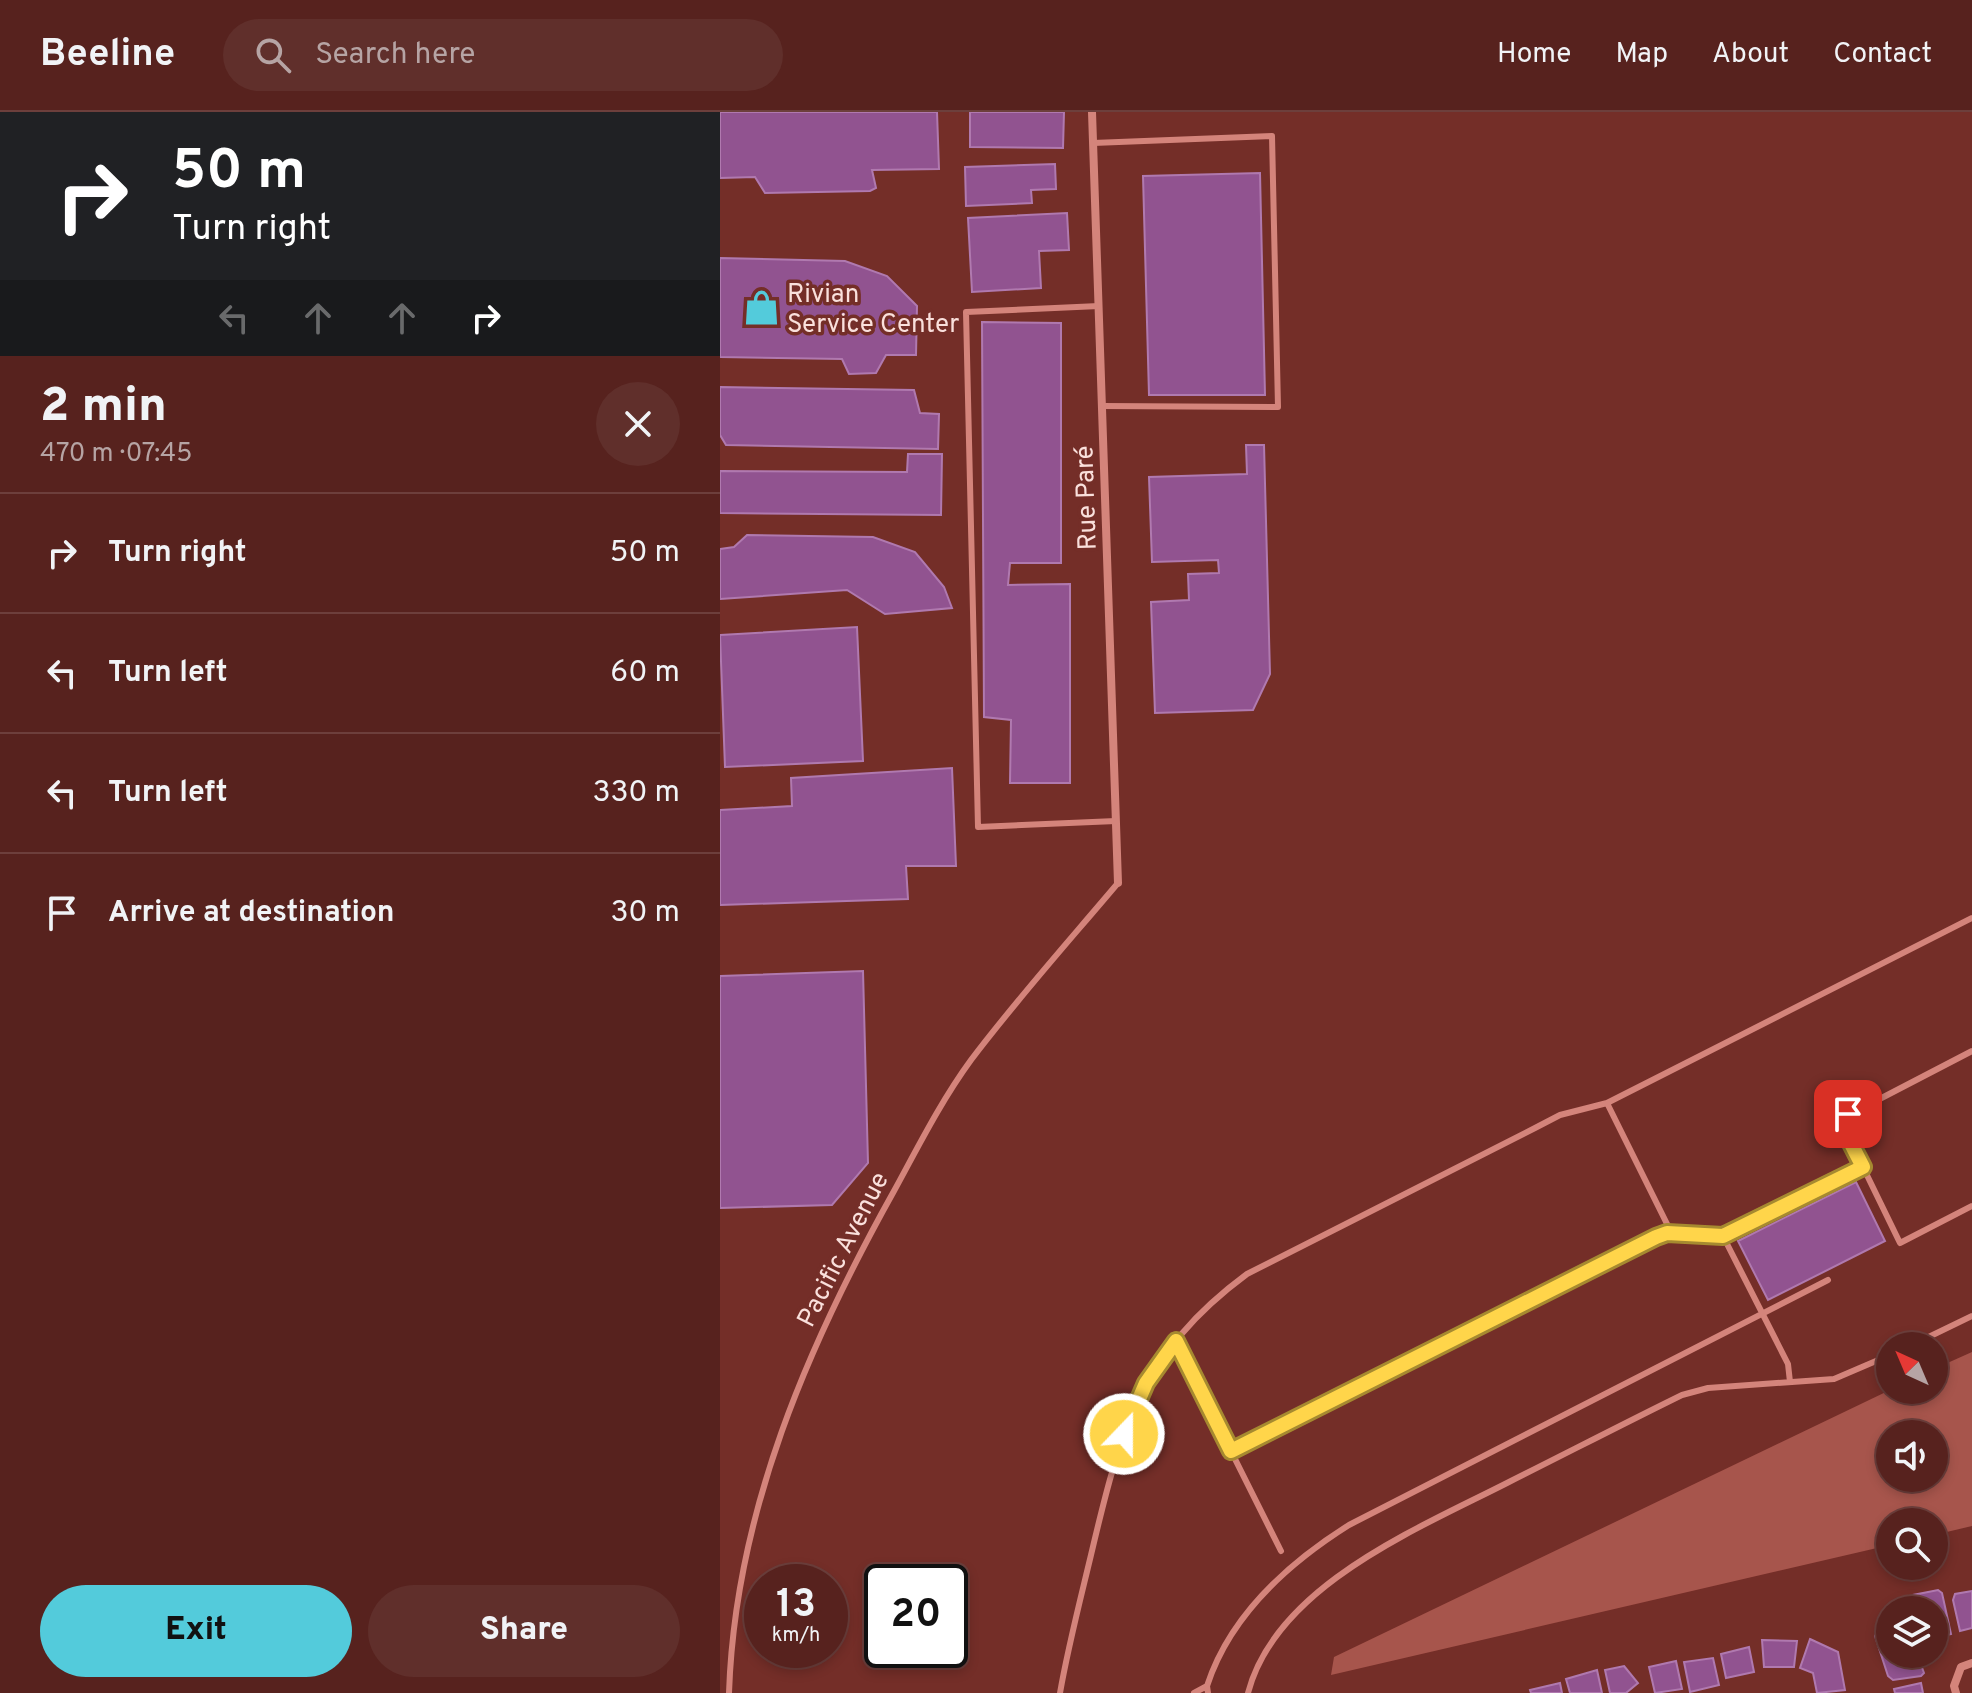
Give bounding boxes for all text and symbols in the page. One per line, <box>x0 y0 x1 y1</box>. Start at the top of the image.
search box <box>223 19 783 91</box>
text: Beeline <box>40 31 175 80</box>
icon: search <box>251 33 295 77</box>
text: Search here <box>315 37 475 74</box>
text: Home <box>1497 37 1571 73</box>
text: Map <box>1615 37 1668 73</box>
text: About <box>1712 37 1789 73</box>
text: Contact <box>1833 37 1932 73</box>
text: 50 m <box>172 138 306 208</box>
icon: right <box>40 144 144 248</box>
text: Turn right <box>172 207 331 253</box>
place label: Rivian Service Center <box>787 279 959 342</box>
shop icon: Rivian Service Center <box>742 289 780 327</box>
icon: left <box>212 296 256 340</box>
icon: ahead <box>296 296 340 340</box>
icon: ahead <box>380 296 424 340</box>
icon: right <box>464 296 508 340</box>
text: 2 min <box>40 378 167 438</box>
button: close <box>596 382 680 466</box>
text: 470 m · 07:45 <box>40 438 192 471</box>
street label: Rue Paré <box>1069 445 1106 551</box>
icon: right <box>40 531 84 575</box>
text: Turn right <box>108 535 246 572</box>
text: 50 m <box>610 535 680 572</box>
icon: left <box>40 651 84 695</box>
text: Turn left <box>108 655 228 692</box>
text: 60 m <box>610 655 680 692</box>
icon: left <box>40 771 84 815</box>
text: Turn left <box>108 775 228 812</box>
text: 330 m <box>592 775 680 812</box>
icon: arrive <box>40 891 84 935</box>
text: Arrive at destination <box>108 895 394 932</box>
text: 30 m <box>611 895 680 932</box>
pin <box>1814 1080 1882 1148</box>
icon: arrive <box>1826 1092 1870 1136</box>
street label: Pacific Avenue <box>791 1167 897 1333</box>
north arrow <box>1876 1332 1948 1404</box>
map controls <box>1876 1332 1948 1668</box>
position arrow <box>1082 1392 1166 1476</box>
button: sound <box>1876 1420 1948 1492</box>
button: search <box>1876 1508 1948 1580</box>
speed limit sign: 20 <box>864 1564 968 1668</box>
text: 13 <box>776 1581 816 1631</box>
button: Exit <box>40 1585 352 1677</box>
button: Share <box>368 1585 680 1677</box>
button: layers <box>1876 1596 1948 1668</box>
text: km/h <box>772 1623 820 1649</box>

